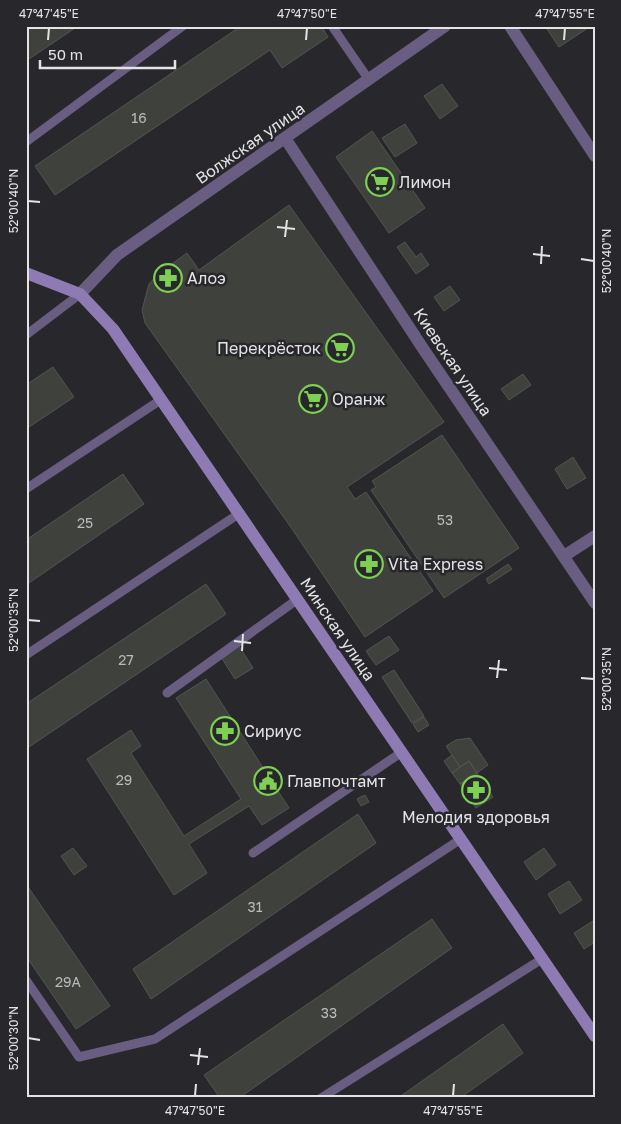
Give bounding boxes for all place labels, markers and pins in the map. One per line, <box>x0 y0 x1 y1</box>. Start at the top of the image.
supermarket icon: Лимон <box>365 167 395 197</box>
place label: Лимон <box>399 172 451 192</box>
pharmacy icon: Алоэ <box>153 263 183 293</box>
place label: Алоэ <box>187 268 226 288</box>
supermarket icon: Перекрёсток <box>325 333 355 363</box>
place label: Перекрёсток <box>217 338 321 358</box>
supermarket icon: Оранж <box>298 384 328 414</box>
place label: Оранж <box>332 389 385 409</box>
pharmacy icon: Vita Express <box>354 549 384 579</box>
place label: Vita Express <box>388 554 483 574</box>
pharmacy icon: Сириус <box>210 716 240 746</box>
place label: Сириус <box>244 721 302 741</box>
public building icon: Главпочтамт <box>253 766 283 796</box>
place label: Главпочтамт <box>287 771 386 791</box>
pharmacy icon: Мелодия здоровья <box>461 775 491 805</box>
place label: Мелодия здоровья <box>402 807 550 827</box>

